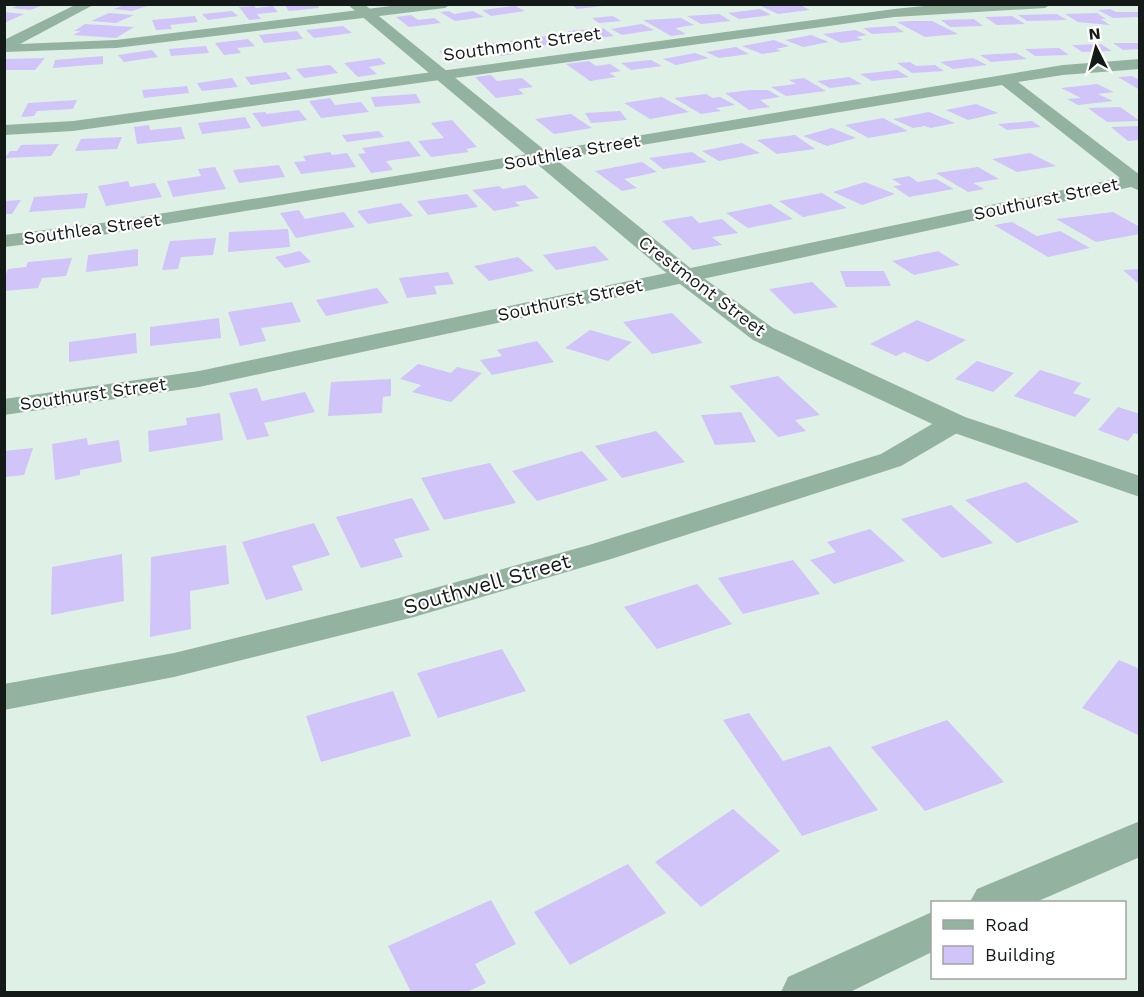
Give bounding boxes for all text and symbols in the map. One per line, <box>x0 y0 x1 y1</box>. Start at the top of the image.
north arrow <box>1066 18 1126 78</box>
street label: Southmont Street <box>442 22 603 65</box>
text: N <box>1088 24 1101 44</box>
street label: Southlea Street <box>502 129 642 174</box>
street label: Southurst Street <box>972 173 1121 224</box>
street label: Southlea Street <box>22 208 162 249</box>
street label: Crestmont Street <box>635 231 770 340</box>
street label: Southurst Street <box>496 274 645 325</box>
street label: Southurst Street <box>18 373 168 414</box>
street label: Southwell Street <box>401 548 573 619</box>
legend <box>931 901 1126 979</box>
text: Road <box>985 914 1029 935</box>
text: Building <box>985 944 1055 965</box>

